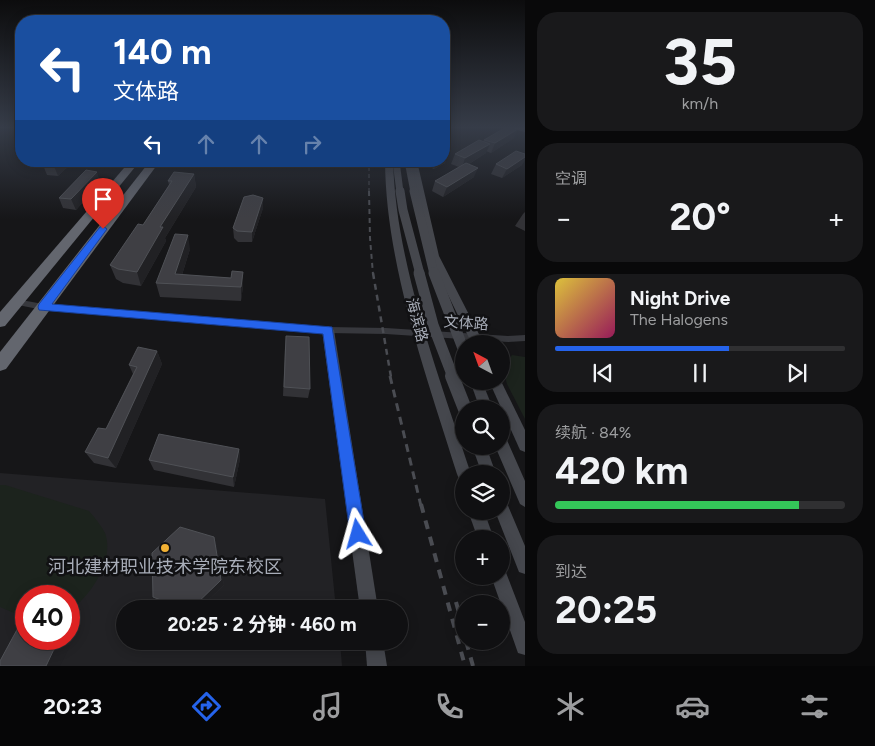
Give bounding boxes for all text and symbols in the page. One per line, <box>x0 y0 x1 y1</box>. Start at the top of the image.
text: 35 <box>663 22 737 100</box>
text: 140 m <box>113 31 211 73</box>
icon: left <box>30 35 95 100</box>
text: 文体路 <box>113 78 179 105</box>
text: km/h <box>682 94 718 113</box>
icon: left <box>139 130 167 158</box>
icon: ahead <box>192 130 220 158</box>
icon: ahead <box>245 130 273 158</box>
icon: right <box>298 130 326 158</box>
text: 空调 <box>555 169 587 188</box>
pin <box>82 178 124 229</box>
icon: arrive <box>89 185 117 213</box>
text: 20° <box>670 194 731 240</box>
text: − <box>555 201 572 235</box>
text: + <box>828 201 845 235</box>
text: Night Drive <box>630 287 730 310</box>
street label: 海滨路 <box>402 296 432 344</box>
text: The Halogens <box>630 310 728 329</box>
street label: 文体路 <box>443 312 489 334</box>
north arrow <box>455 335 510 390</box>
map controls <box>455 335 510 650</box>
icon: previous <box>589 359 617 387</box>
icon: pause <box>686 359 714 387</box>
icon: next <box>783 359 811 387</box>
button: search <box>455 400 510 455</box>
text: 续航 · 84% <box>555 423 631 442</box>
text: 420 km <box>555 448 688 494</box>
button: layers <box>455 465 510 520</box>
position arrow <box>331 507 383 559</box>
button: + <box>455 530 510 585</box>
marker: 河北建材职业技术学院东校区 <box>159 542 171 554</box>
place label: 河北建材职业技术学院东校区 <box>48 556 282 578</box>
text: 到达 <box>555 562 587 581</box>
speed limit sign: 40 <box>15 585 80 650</box>
text: 20:25 <box>555 587 657 633</box>
button: − <box>455 595 510 650</box>
text: 20:25 · 2 分钟 · 460 m <box>167 613 357 636</box>
icon: directions <box>189 689 224 724</box>
icon: music <box>310 689 345 724</box>
icon: phone <box>432 689 467 724</box>
icon: climate <box>553 689 588 724</box>
icon: car <box>675 689 710 724</box>
icon: filters <box>797 689 832 724</box>
text: 20:23 <box>43 693 102 720</box>

